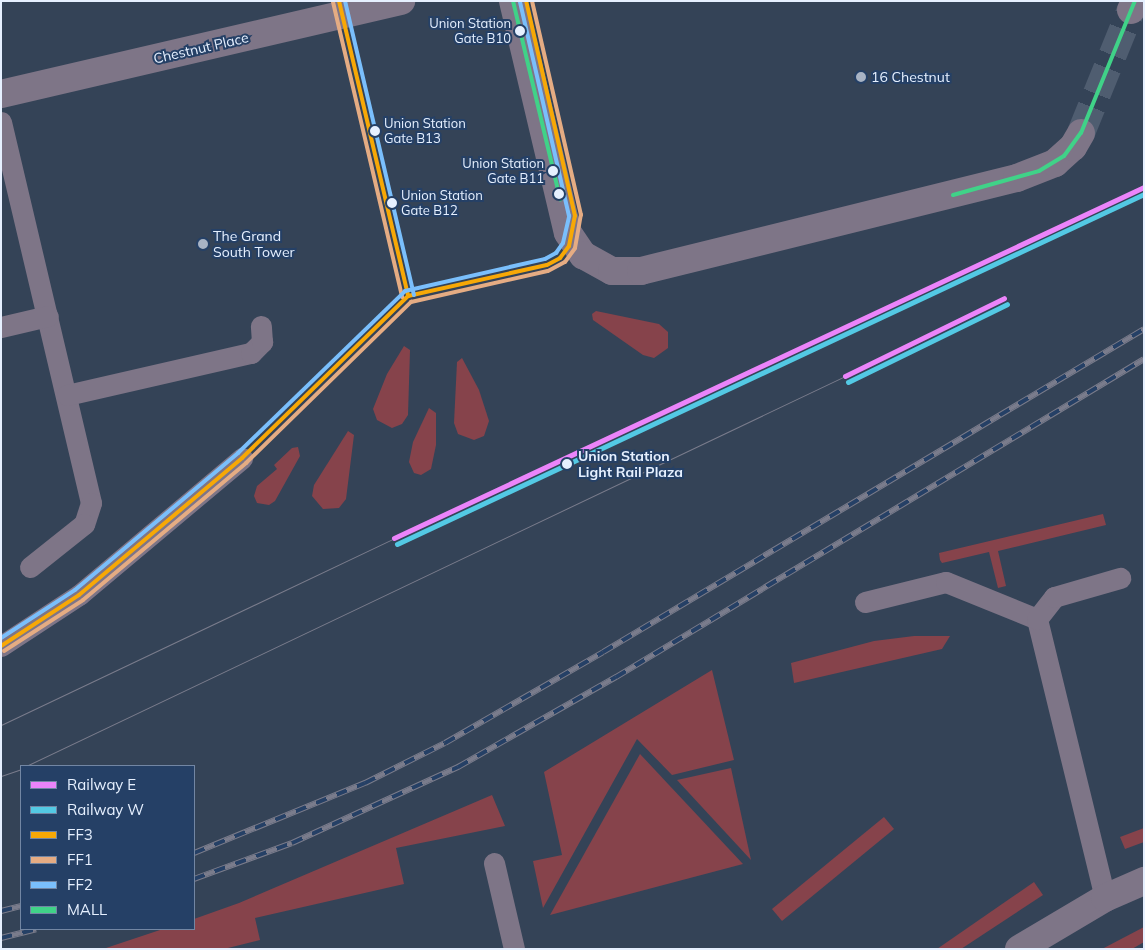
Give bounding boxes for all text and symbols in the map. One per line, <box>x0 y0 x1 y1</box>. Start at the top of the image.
place label: Union Station Gate B10 <box>429 16 511 47</box>
marker: Union Station Gate B10 <box>515 26 525 36</box>
street label: Chestnut Place <box>152 29 250 67</box>
place label: 16 Chestnut <box>871 69 950 85</box>
marker: 16 Chestnut <box>855 71 867 83</box>
place label: Union Station Gate B13 <box>384 116 466 147</box>
marker: Union Station Gate B13 <box>370 126 380 136</box>
place label: Union Station Gate B11 <box>462 156 544 187</box>
marker: Union Station Gate B11 <box>548 166 558 176</box>
place label: Union Station Gate B12 <box>401 188 483 219</box>
unlabelled marker <box>554 189 564 199</box>
marker: Union Station Gate B12 <box>387 198 397 208</box>
place label: The Grand South Tower <box>213 228 295 260</box>
marker: The Grand South Tower <box>197 238 209 250</box>
place label: Union Station Light Rail Plaza <box>578 448 683 481</box>
marker: Union Station Light Rail Plaza <box>560 457 574 471</box>
legend <box>20 765 195 930</box>
text: Railway E <box>67 775 136 794</box>
text: Railway W <box>67 800 144 819</box>
text: FF3 <box>67 825 93 844</box>
text: FF1 <box>67 850 93 869</box>
text: FF2 <box>67 875 93 894</box>
text: MALL <box>67 900 107 919</box>

